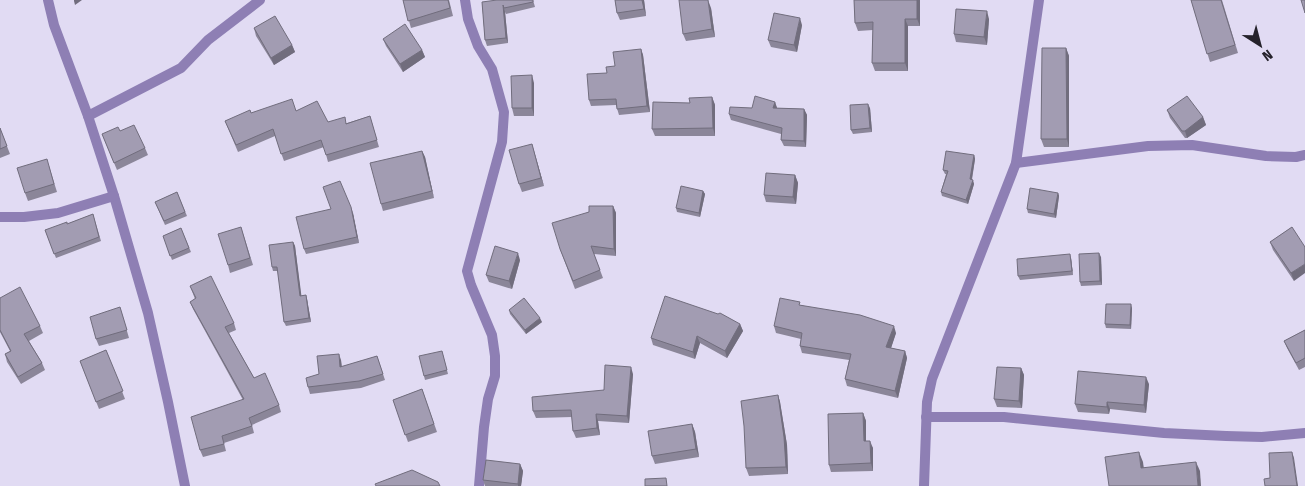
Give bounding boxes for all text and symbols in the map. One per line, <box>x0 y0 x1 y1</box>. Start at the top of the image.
north arrow <box>1235 20 1285 70</box>
text: N <box>1259 46 1276 64</box>

